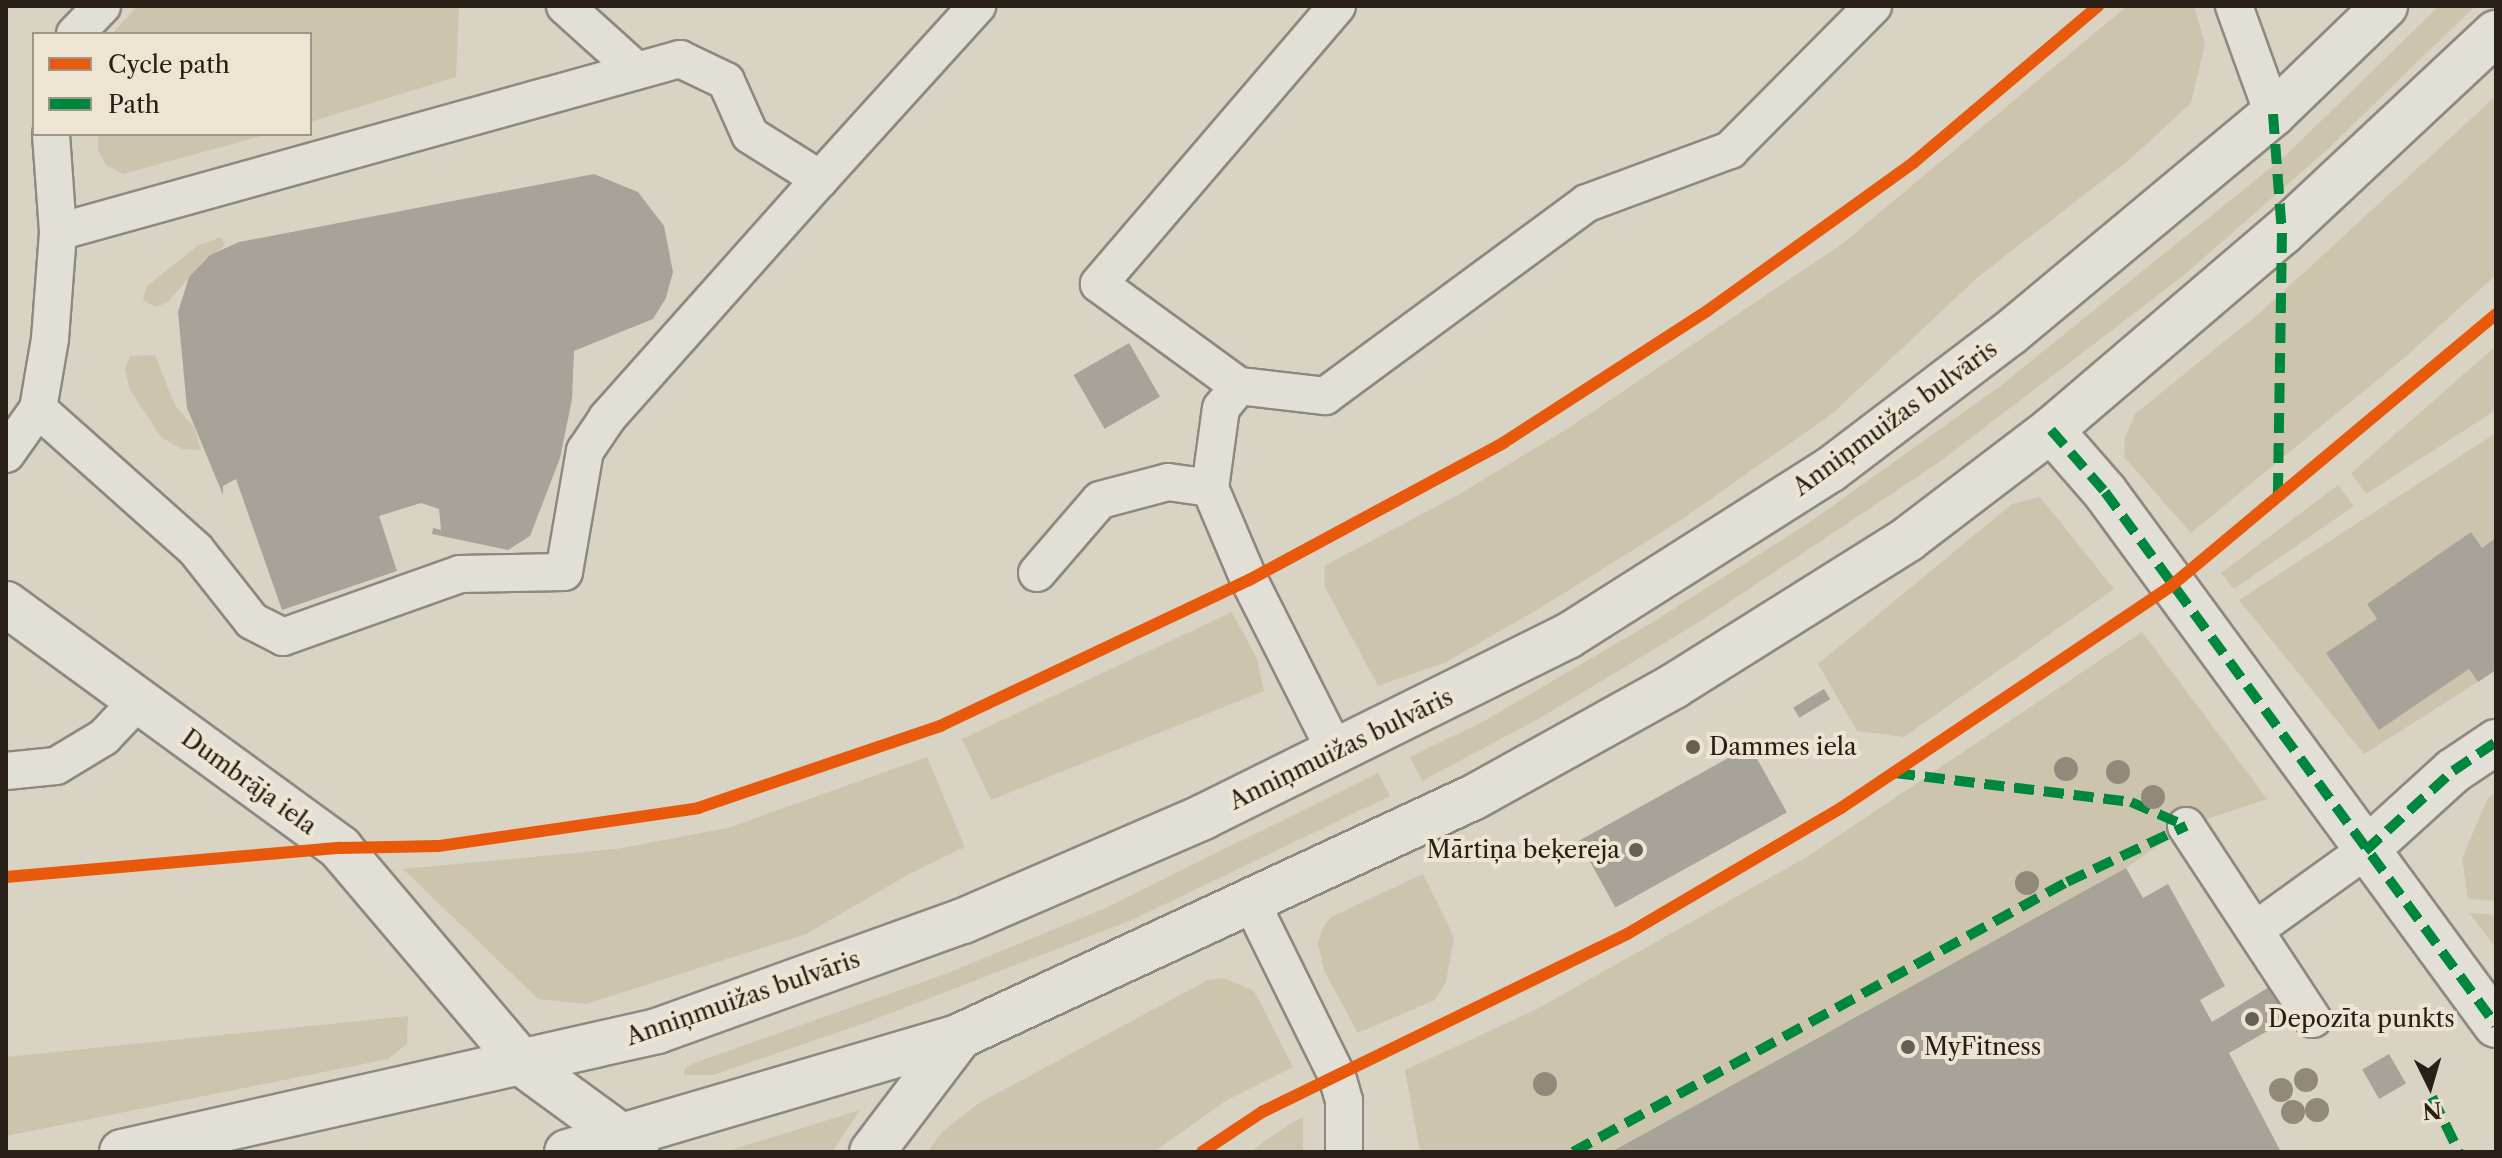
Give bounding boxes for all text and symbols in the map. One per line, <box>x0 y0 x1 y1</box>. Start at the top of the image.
legend <box>32 32 312 136</box>
text: Cycle path <box>108 50 230 79</box>
text: Path <box>108 90 160 119</box>
street label: Anniņmuižas bulvāris <box>1787 334 2003 502</box>
street label: Anniņmuižas bulvāris <box>1224 682 1458 816</box>
street label: Dumbrāja iela <box>176 723 322 841</box>
place label: Dammes iela <box>1709 733 1857 761</box>
marker: Dammes iela <box>1684 738 1702 756</box>
place label: Mārtiņa beķereja <box>1426 836 1620 864</box>
marker: Mārtiņa beķereja <box>1627 841 1645 859</box>
street label: Anniņmuižas bulvāris <box>622 944 864 1052</box>
place label: Depozīta punkts <box>2268 1005 2455 1033</box>
marker: Depozīta punkts <box>2243 1010 2261 1028</box>
place label: MyFitness <box>1924 1033 2041 1061</box>
marker: MyFitness <box>1899 1038 1917 1056</box>
north arrow <box>2390 1046 2470 1126</box>
text: N <box>2421 1096 2443 1125</box>

